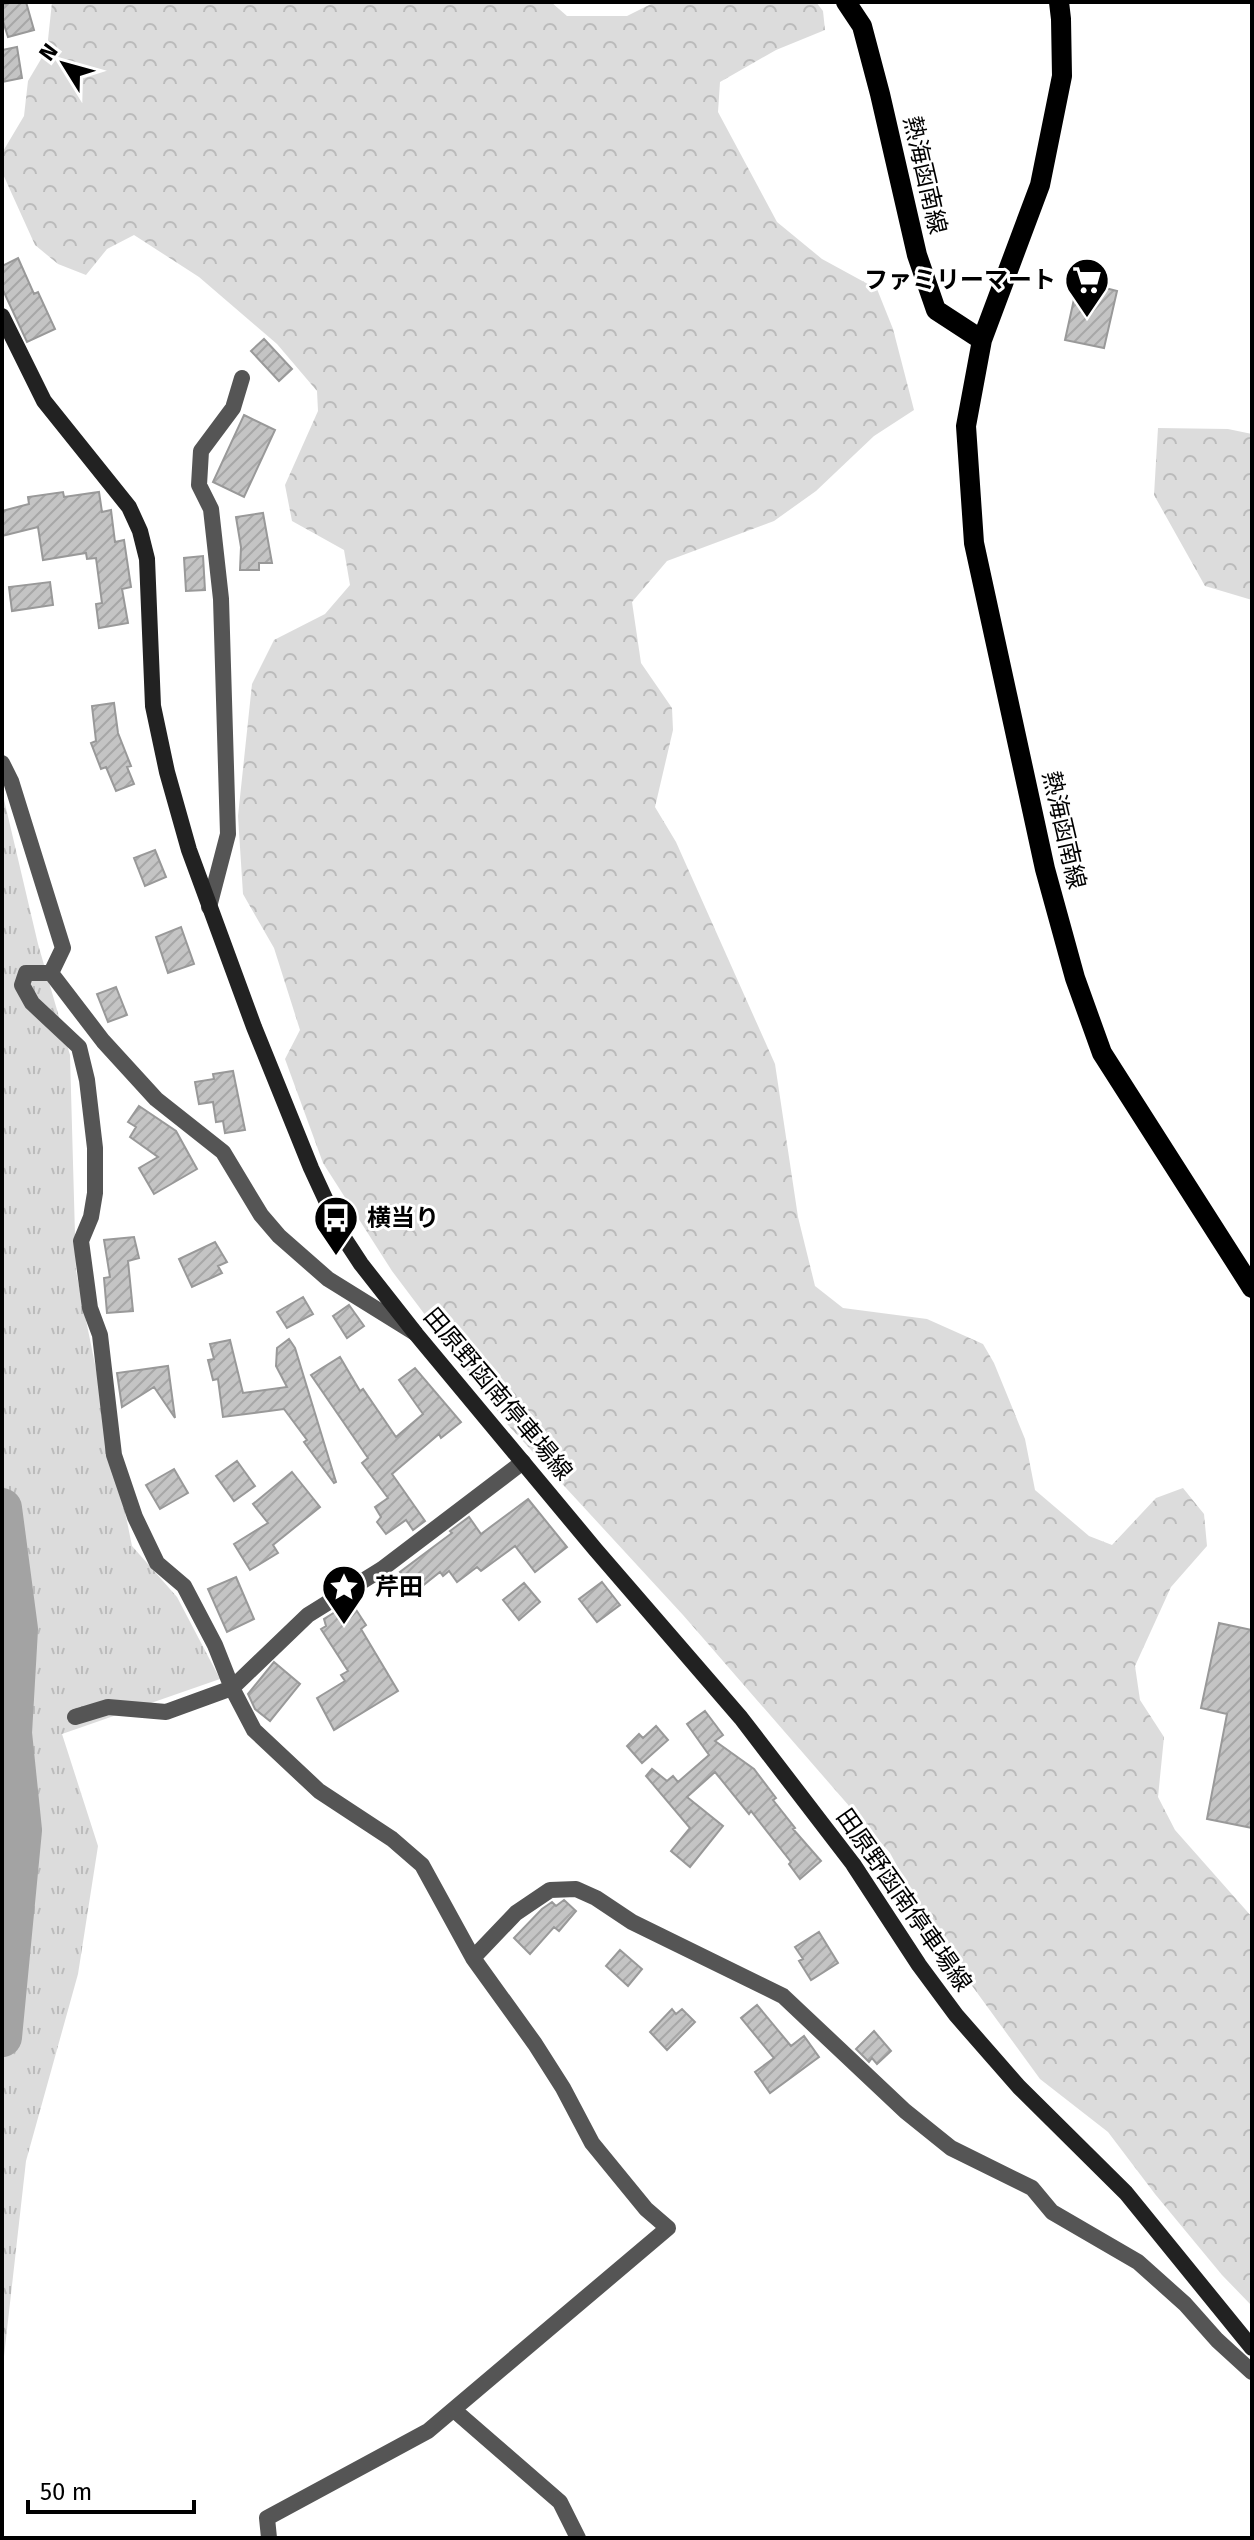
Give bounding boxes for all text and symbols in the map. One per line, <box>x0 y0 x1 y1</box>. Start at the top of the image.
north arrow <box>24 24 104 104</box>
text: N <box>33 38 64 66</box>
street label: 熱海函南線 <box>898 113 952 237</box>
supermarket icon: ファミリーマート <box>1063 256 1111 319</box>
place label: ファミリーマート <box>864 266 1056 294</box>
street label: 熱海函南線 <box>1037 768 1091 892</box>
bus stop icon: 横当り <box>312 1194 360 1257</box>
place label: 横当り <box>367 1204 439 1232</box>
street label: 田原野函南停車場線 <box>418 1302 578 1486</box>
place icon: 芹田 <box>320 1563 368 1626</box>
place label: 芹田 <box>375 1573 423 1601</box>
street label: 田原野函南停車場線 <box>831 1804 977 1996</box>
scale bar <box>28 2464 194 2514</box>
text: 50 m <box>40 2478 92 2506</box>

